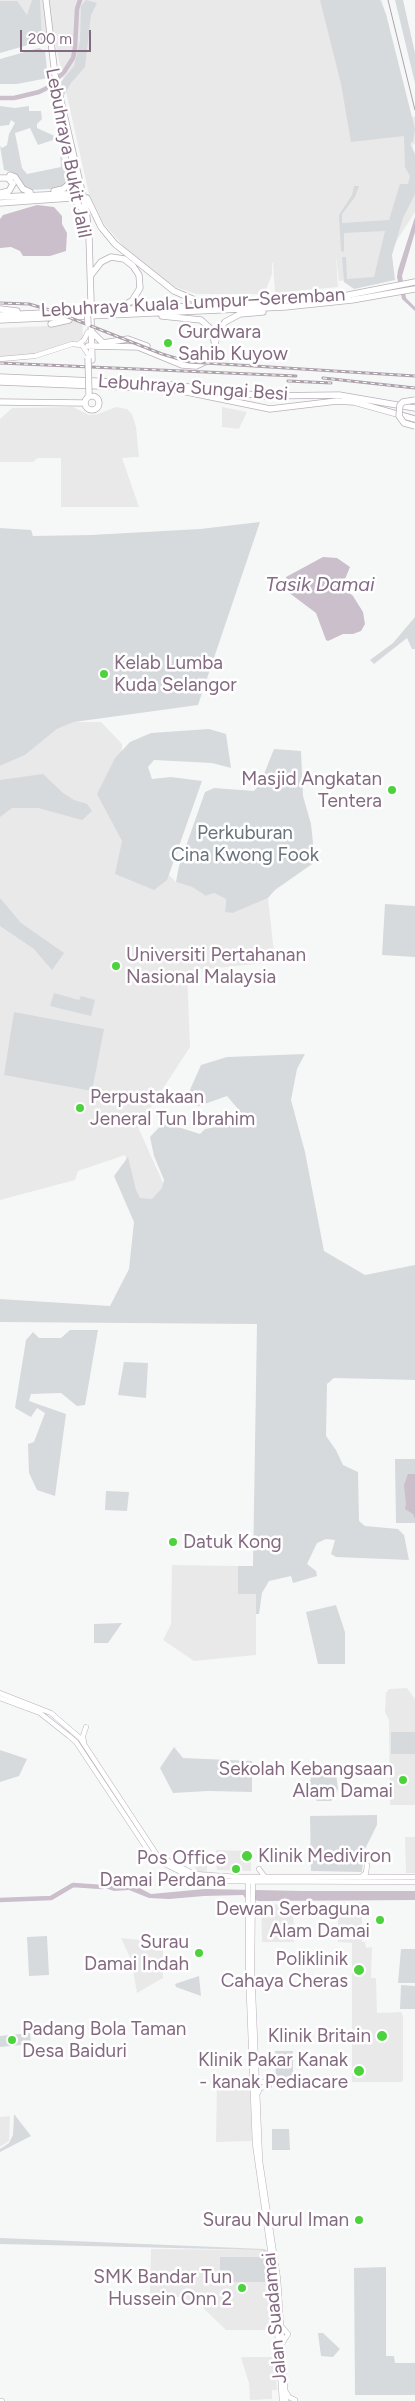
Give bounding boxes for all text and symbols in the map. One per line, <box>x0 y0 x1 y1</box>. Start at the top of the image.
scale bar <box>22 20 94 52</box>
text: 200 m <box>28 30 72 48</box>
street label: Lebuhraya Bukit Jalil <box>40 66 96 240</box>
street label: Lebuhraya Kuala Lumpur–Seremban <box>40 284 346 322</box>
place label: Gurdwara Sahib Kuyow <box>178 321 288 365</box>
marker: Gurdwara Sahib Kuyow <box>162 337 174 349</box>
street label: Lebuhraya Sungai Besi <box>97 370 289 406</box>
water label: Tasik Damai <box>265 573 375 597</box>
place label: Kelab Lumba Kuda Selangor <box>114 652 237 696</box>
marker: Kelab Lumba Kuda Selangor <box>98 668 110 680</box>
place label: Masjid Angkatan Tentera <box>241 768 382 812</box>
marker: Masjid Angkatan Tentera <box>386 784 398 796</box>
park label: Perkuburan Cina Kwong Fook <box>171 822 319 866</box>
place label: Universiti Pertahanan Nasional Malaysia <box>126 944 306 988</box>
marker: Universiti Pertahanan Nasional Malaysia <box>110 960 122 972</box>
place label: Perpustakaan Jeneral Tun Ibrahim <box>90 1086 255 1130</box>
marker: Perpustakaan Jeneral Tun Ibrahim <box>74 1102 86 1114</box>
place label: Datuk Kong <box>183 1531 282 1553</box>
marker: Datuk Kong <box>167 1536 179 1548</box>
place label: Sekolah Kebangsaan Alam Damai <box>219 1758 393 1802</box>
marker: Sekolah Kebangsaan Alam Damai <box>397 1774 409 1786</box>
place label: Klinik Mediviron <box>258 1845 391 1867</box>
place label: Pos Office Damai Perdana <box>100 1847 226 1891</box>
marker: Klinik Mediviron <box>240 1849 254 1863</box>
marker: Pos Office Damai Perdana <box>230 1863 242 1875</box>
place label: Dewan Serbaguna Alam Damai <box>216 1898 370 1942</box>
marker: Dewan Serbaguna Alam Damai <box>374 1914 386 1926</box>
place label: Surau Damai Indah <box>84 1931 189 1975</box>
marker: Surau Damai Indah <box>193 1947 205 1959</box>
place label: Poliklinik Cahaya Cheras <box>221 1948 348 1992</box>
marker: Poliklinik Cahaya Cheras <box>352 1963 366 1977</box>
place label: Padang Bola Taman Desa Baiduri <box>22 2018 186 2062</box>
place label: Klinik Britain <box>268 2025 371 2047</box>
marker: Klinik Britain <box>375 2029 389 2043</box>
marker: Padang Bola Taman Desa Baiduri <box>6 2034 18 2046</box>
place label: Klinik Pakar Kanak - kanak Pediacare <box>198 2049 348 2093</box>
marker: Klinik Pakar Kanak - kanak Pediacare <box>352 2064 366 2078</box>
place label: Surau Nurul Iman <box>203 2209 349 2231</box>
marker: Surau Nurul Iman <box>353 2214 365 2226</box>
street label: Jalan Suadamai <box>258 2251 292 2385</box>
place label: SMK Bandar Tun Hussein Onn 2 <box>93 2266 232 2310</box>
marker: SMK Bandar Tun Hussein Onn 2 <box>236 2282 248 2294</box>

